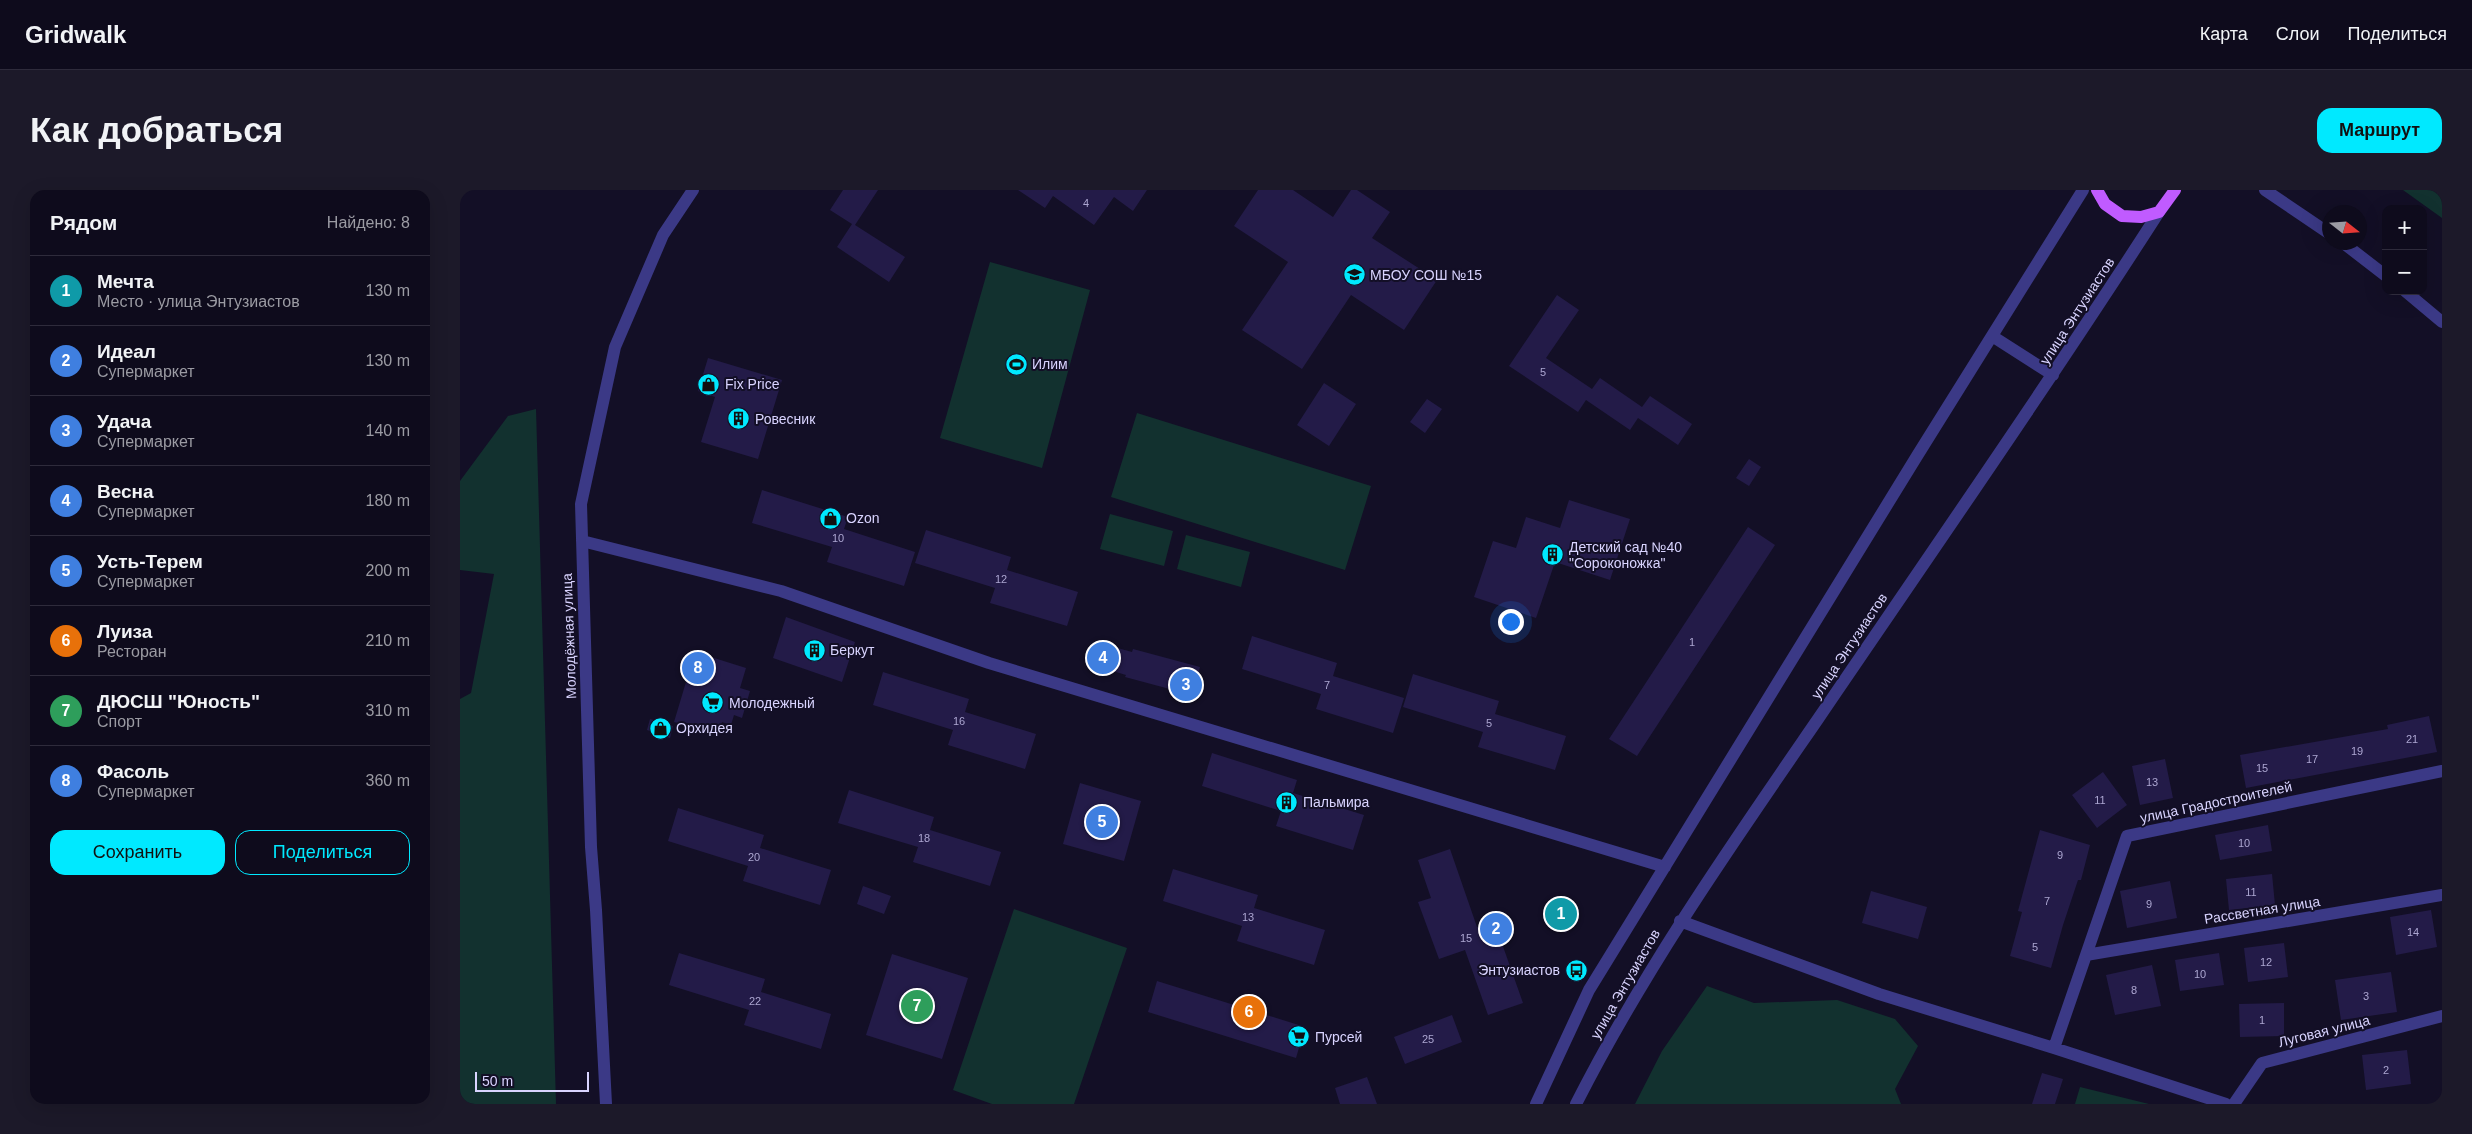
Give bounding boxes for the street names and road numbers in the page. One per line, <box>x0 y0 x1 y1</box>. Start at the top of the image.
street label: улица Энтузиастов <box>2036 255 2118 367</box>
street label: Молодёжная улица <box>559 573 579 699</box>
street label: улица Энтузиастов <box>1808 590 1890 702</box>
street label: улица Градостроителей <box>2139 778 2293 826</box>
street label: Рассветная улица <box>2203 893 2321 927</box>
street label: улица Энтузиастов <box>1587 926 1663 1042</box>
street label: Луговая улица <box>2276 1012 2372 1050</box>

